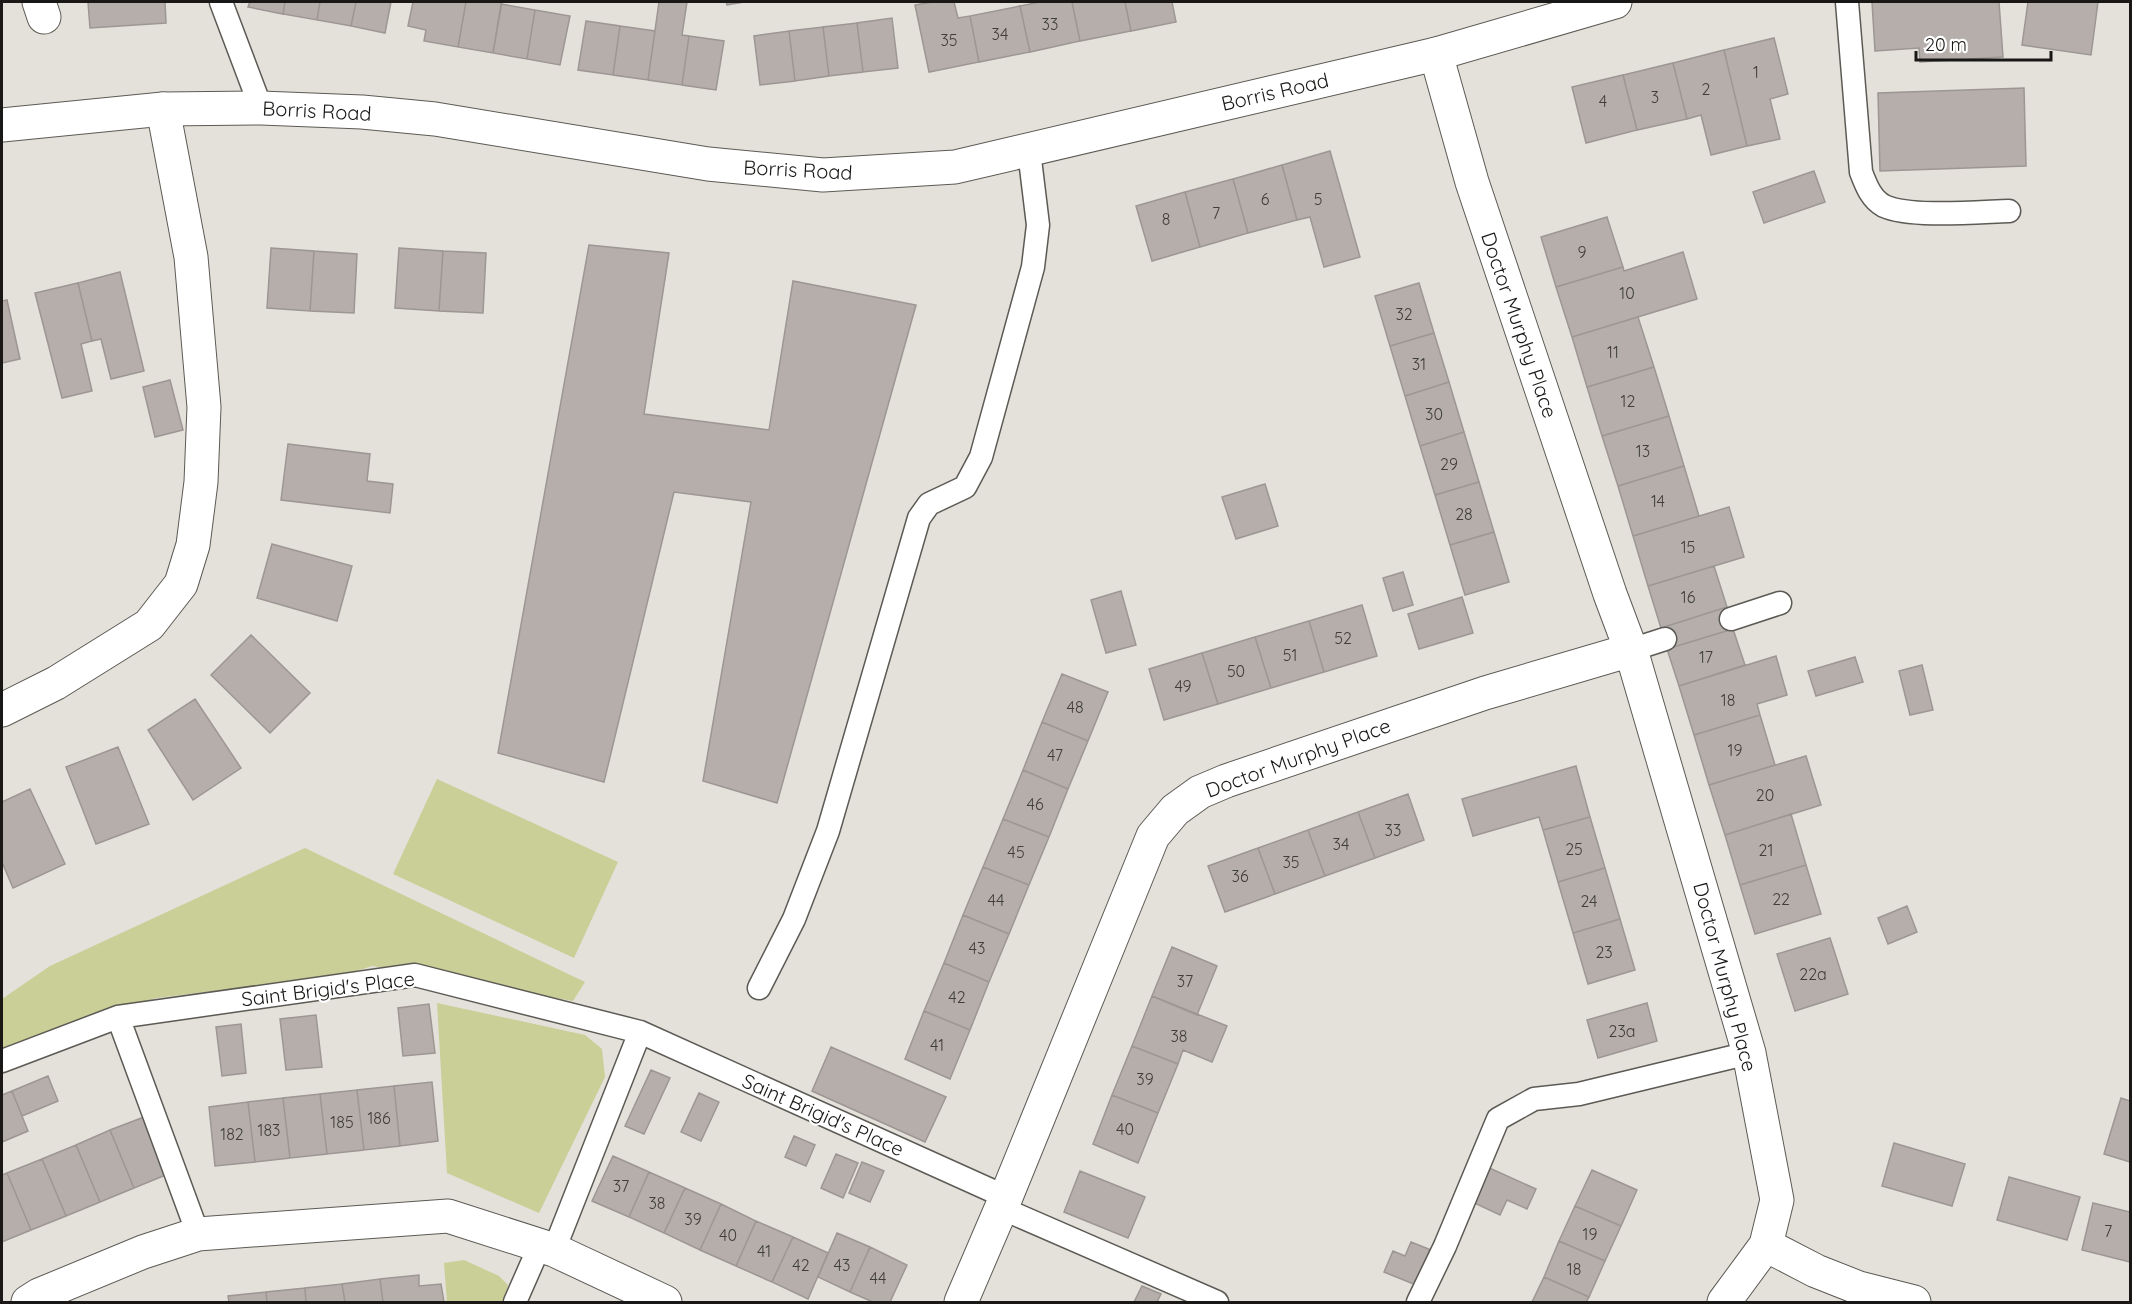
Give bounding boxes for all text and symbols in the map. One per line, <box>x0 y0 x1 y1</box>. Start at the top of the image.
house number: 33 <box>1042 14 1058 34</box>
house number: 34 <box>992 24 1008 44</box>
scale bar <box>1916 24 2051 62</box>
house number: 35 <box>940 30 958 50</box>
text: 20 m <box>1925 33 1967 56</box>
house number: 1 <box>1753 62 1759 82</box>
street label: Borris Road <box>1219 67 1331 116</box>
house number: 2 <box>1702 79 1711 99</box>
house number: 3 <box>1651 87 1659 107</box>
house number: 4 <box>1599 91 1607 111</box>
street label: Borris Road <box>262 95 372 126</box>
street label: Borris Road <box>743 154 853 185</box>
house number: 6 <box>1261 189 1270 209</box>
house number: 5 <box>1314 189 1322 209</box>
house number: 7 <box>1212 203 1220 223</box>
house number: 8 <box>1162 209 1170 229</box>
street label: Doctor Murphy Place <box>1476 229 1563 421</box>
house number: 9 <box>1578 242 1587 262</box>
house number: 10 <box>1619 283 1635 303</box>
house number: 32 <box>1395 304 1413 324</box>
house number: 11 <box>1607 342 1619 362</box>
house number: 31 <box>1412 354 1426 374</box>
house number: 12 <box>1621 391 1636 411</box>
house number: 30 <box>1425 404 1443 424</box>
house number: 13 <box>1636 441 1650 461</box>
house number: 29 <box>1440 454 1458 474</box>
house number: 14 <box>1651 491 1665 511</box>
house number: 28 <box>1455 504 1473 524</box>
house number: 15 <box>1681 537 1695 557</box>
house number: 16 <box>1681 587 1696 607</box>
house number: 52 <box>1334 628 1352 648</box>
house number: 51 <box>1283 645 1297 665</box>
house number: 17 <box>1699 647 1713 667</box>
house number: 50 <box>1227 661 1245 681</box>
house number: 49 <box>1174 676 1192 696</box>
house number: 18 <box>1721 690 1735 710</box>
house number: 48 <box>1066 697 1084 717</box>
street label: Doctor Murphy Place <box>1202 712 1394 803</box>
house number: 19 <box>1728 740 1742 760</box>
house number: 47 <box>1047 745 1063 765</box>
house number: 20 <box>1756 785 1774 805</box>
house number: 46 <box>1026 794 1044 814</box>
house number: 33 <box>1385 820 1401 840</box>
house number: 34 <box>1333 834 1349 854</box>
house number: 25 <box>1565 839 1583 859</box>
house number: 21 <box>1759 840 1773 860</box>
house number: 45 <box>1007 842 1025 862</box>
house number: 35 <box>1282 852 1300 872</box>
house number: 36 <box>1232 866 1249 886</box>
street label: Doctor Murphy Place <box>1688 879 1763 1074</box>
house number: 22 <box>1772 889 1790 909</box>
house number: 44 <box>988 890 1004 910</box>
house number: 24 <box>1580 891 1598 911</box>
house number: 43 <box>969 938 985 958</box>
house number: 23 <box>1595 942 1613 962</box>
house number: 22a <box>1799 964 1827 984</box>
street label: Saint Brigid's Place <box>240 965 416 1012</box>
house number: 37 <box>1177 971 1193 991</box>
house number: 42 <box>948 987 966 1007</box>
house number: 23a <box>1609 1021 1635 1041</box>
house number: 38 <box>1170 1026 1188 1046</box>
house number: 41 <box>930 1035 944 1055</box>
street label: Saint Brigid's Place <box>738 1068 908 1161</box>
house number: 39 <box>1136 1069 1154 1089</box>
house number: 186 <box>367 1108 391 1128</box>
house number: 185 <box>330 1112 354 1132</box>
house number: 40 <box>1116 1119 1134 1139</box>
house number: 183 <box>258 1120 280 1140</box>
house number: 182 <box>220 1124 244 1144</box>
house number: 37 <box>613 1176 629 1196</box>
house number: 38 <box>648 1193 666 1213</box>
house number: 39 <box>684 1209 702 1229</box>
house number: 7 <box>2104 1221 2112 1241</box>
house number: 19 <box>1583 1224 1597 1244</box>
house number: 40 <box>719 1225 737 1245</box>
house number: 41 <box>757 1241 771 1261</box>
house number: 42 <box>792 1255 810 1275</box>
house number: 43 <box>834 1255 850 1275</box>
house number: 18 <box>1567 1259 1581 1279</box>
house number: 44 <box>870 1268 886 1288</box>

